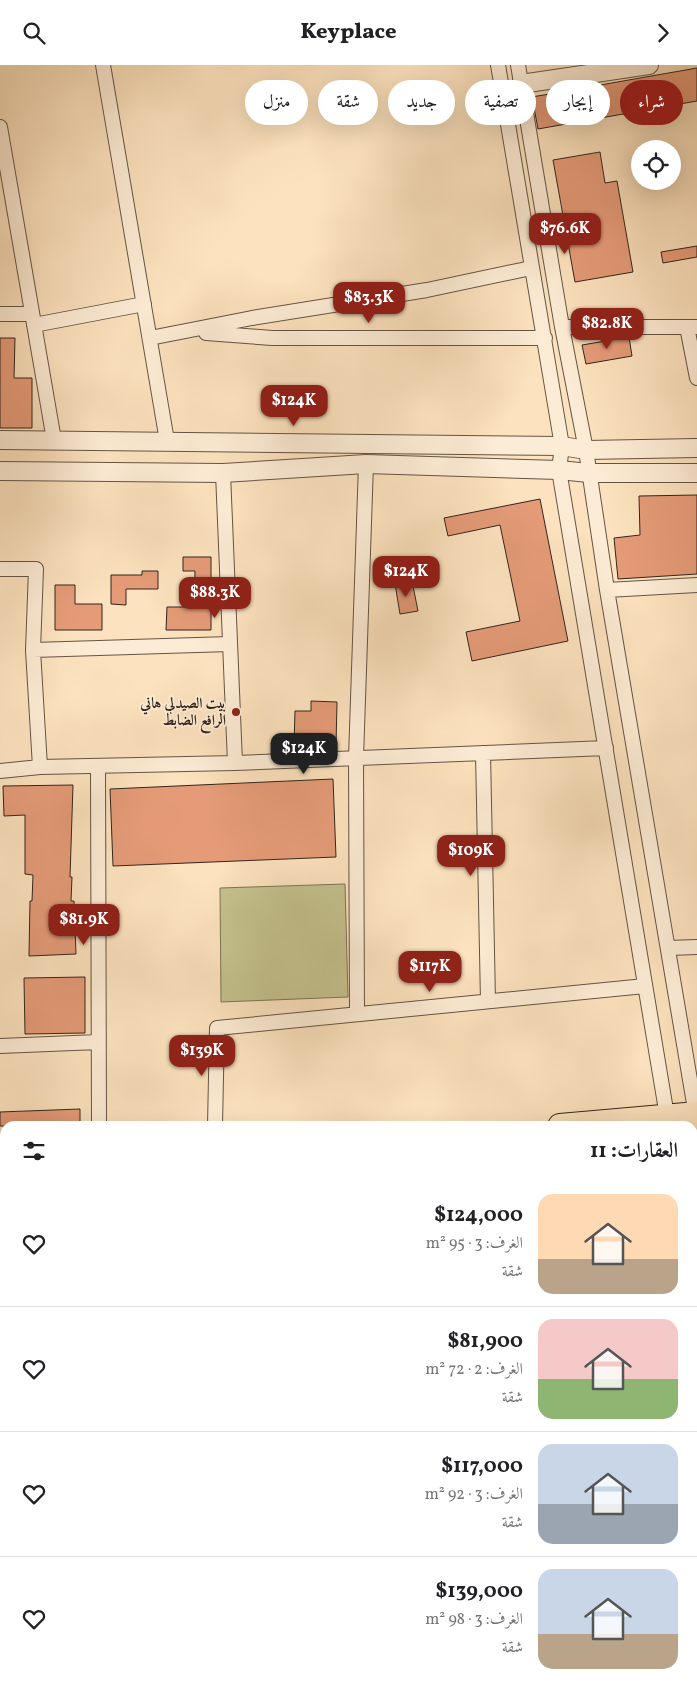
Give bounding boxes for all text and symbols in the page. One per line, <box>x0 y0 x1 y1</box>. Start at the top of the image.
text: Keyplace <box>300 17 397 48</box>
icon: search <box>20 19 48 47</box>
icon: forward <box>649 19 677 47</box>
chip: منزل <box>245 80 308 125</box>
chip: شقة <box>318 80 378 125</box>
chip: جديد <box>388 80 455 125</box>
chip: تصفية <box>465 80 536 125</box>
chip: إيجار <box>546 80 610 125</box>
chip: شراء <box>620 80 683 125</box>
map controls <box>631 140 681 190</box>
button: locate <box>631 140 681 190</box>
pin: $76.6K <box>524 213 606 255</box>
text: $76.6K <box>540 218 590 240</box>
pin: $83.3K <box>328 281 410 324</box>
text: $83.3K <box>344 287 394 309</box>
pin: $82.8K <box>566 307 648 350</box>
text: $82.8K <box>582 313 632 335</box>
pin: $124K <box>259 385 329 427</box>
text: $124K <box>272 390 316 412</box>
pin: $124K <box>371 555 441 598</box>
text: $124K <box>384 561 428 583</box>
pin: $88.3K <box>174 577 256 619</box>
text: $88.3K <box>190 582 240 604</box>
place label: بيت الصيدلي هاني الرافع الضابط <box>139 694 226 734</box>
marker: بيت الصيدلي هاني الرافع الضابط <box>230 706 242 718</box>
pin: $124K <box>269 733 339 775</box>
text: $124K <box>282 738 326 760</box>
pin: $109K <box>436 835 506 877</box>
text: $109K <box>448 840 494 862</box>
pin: $81.9K <box>43 903 125 946</box>
text: $81.9K <box>59 909 109 931</box>
pin: $117K <box>395 951 465 993</box>
text: $117K <box>409 956 451 978</box>
pin: $139K <box>167 1035 237 1077</box>
text: $139K <box>180 1040 224 1062</box>
icon: filters <box>20 1137 48 1165</box>
text: العقارات: 11 <box>590 1137 678 1166</box>
text: $124,000 <box>434 1201 523 1230</box>
icon: home <box>578 1214 638 1274</box>
icon: heart <box>20 1230 48 1258</box>
text: الغرف: 3 · 95 m² <box>426 1233 523 1255</box>
text: شقة <box>502 1261 523 1283</box>
text: $81,900 <box>447 1327 523 1356</box>
icon: home <box>578 1339 638 1399</box>
icon: heart <box>20 1355 48 1383</box>
text: الغرف: 2 · 72 m² <box>425 1359 523 1381</box>
text: شقة <box>502 1387 523 1409</box>
text: $117,000 <box>441 1452 523 1481</box>
icon: home <box>578 1464 638 1524</box>
icon: heart <box>20 1480 48 1508</box>
text: الغرف: 3 · 92 m² <box>425 1484 523 1506</box>
text: شقة <box>502 1512 523 1534</box>
text: $139,000 <box>436 1577 523 1606</box>
icon: home <box>578 1589 638 1649</box>
icon: heart <box>20 1605 48 1633</box>
text: الغرف: 3 · 98 m² <box>425 1609 523 1631</box>
text: شقة <box>502 1637 523 1659</box>

